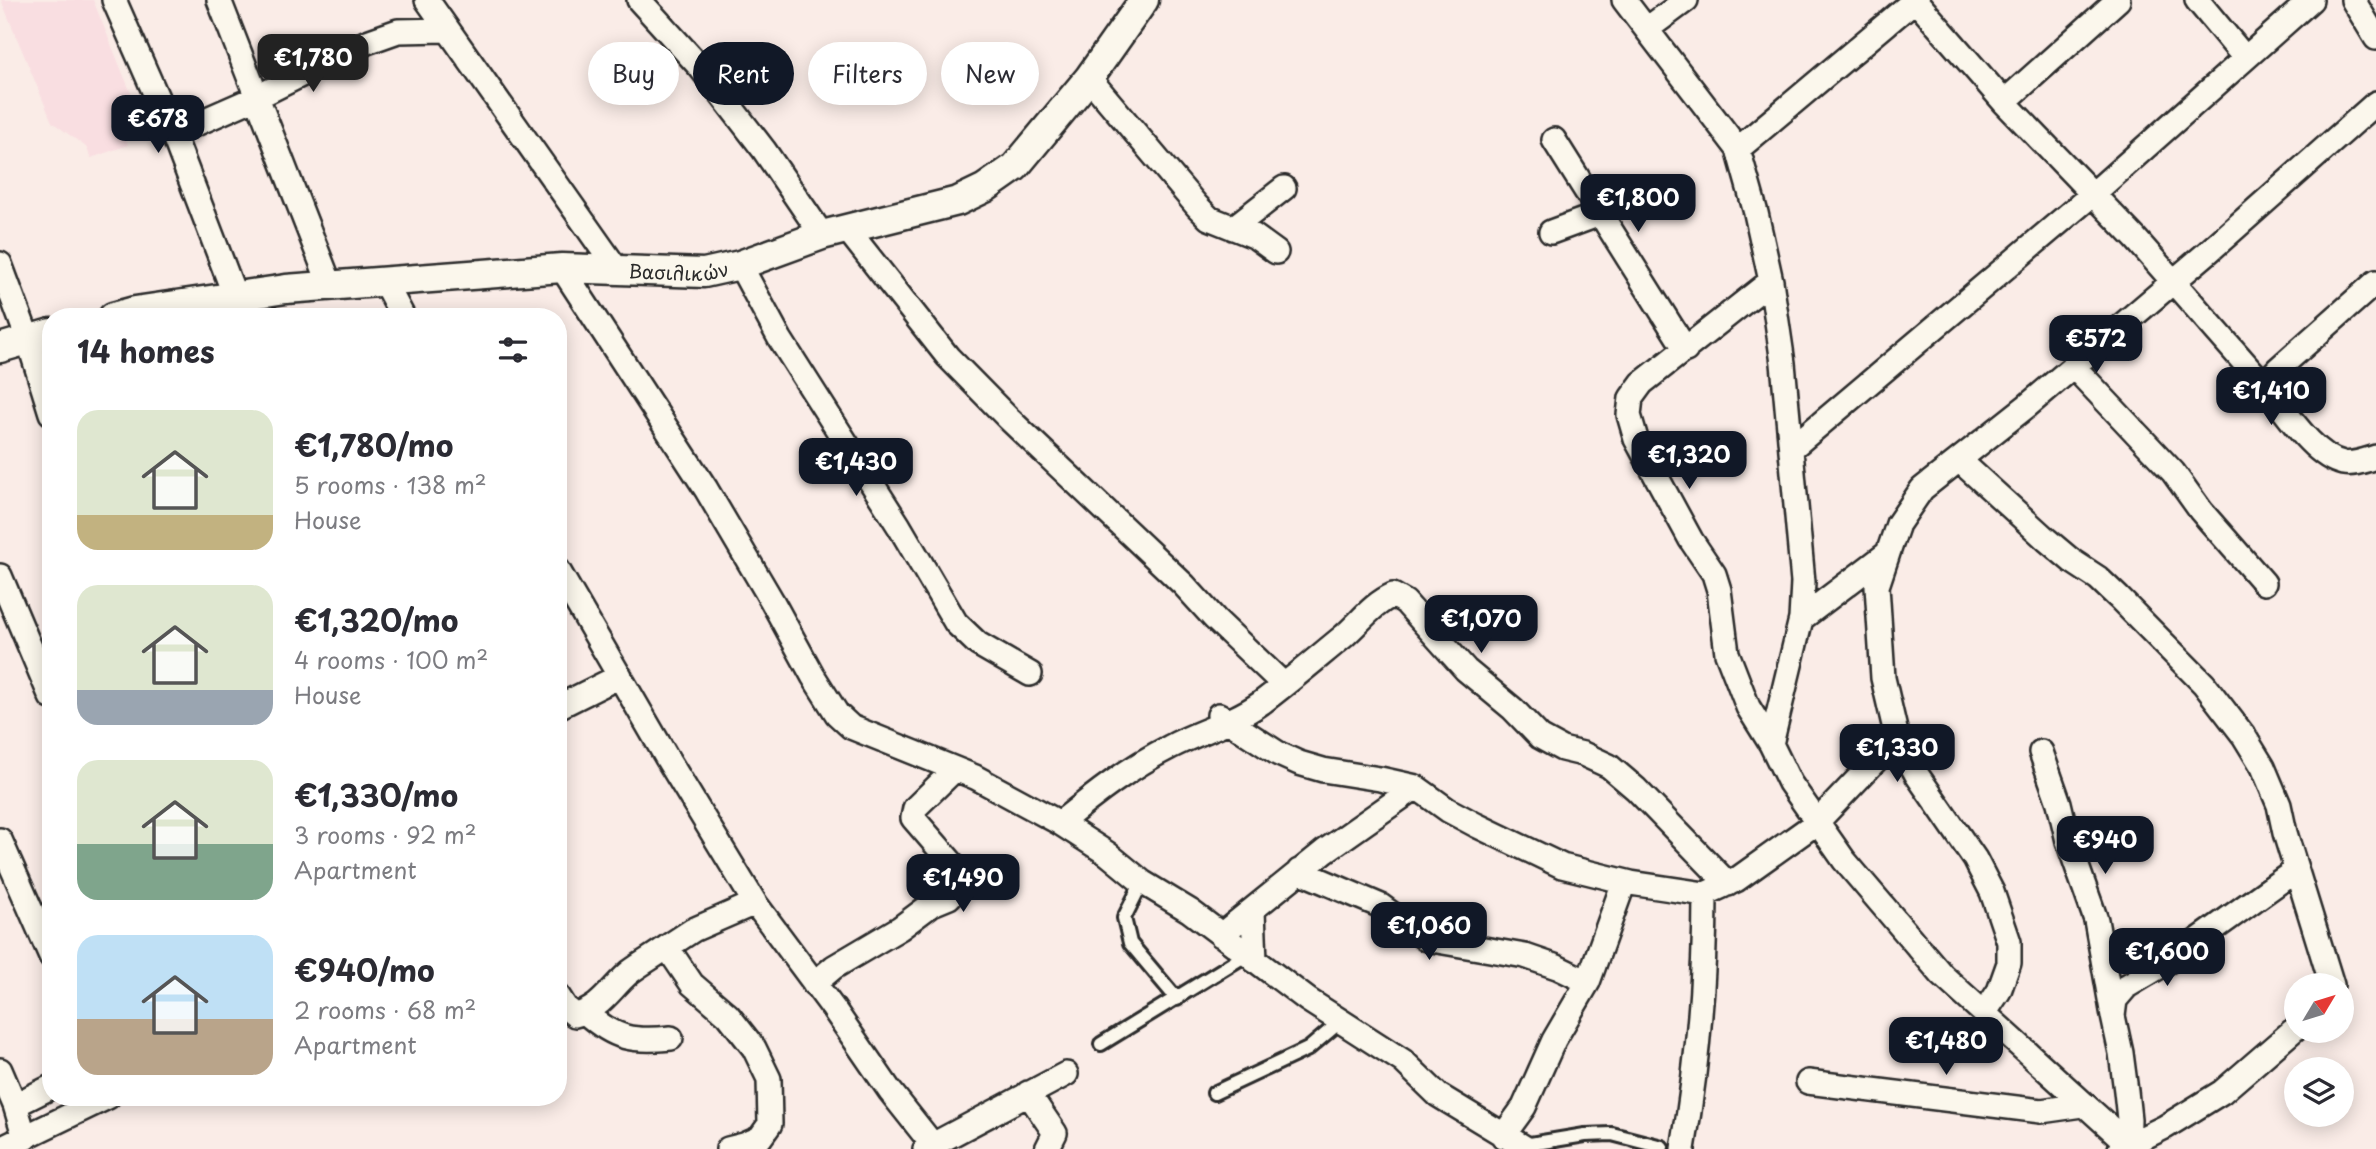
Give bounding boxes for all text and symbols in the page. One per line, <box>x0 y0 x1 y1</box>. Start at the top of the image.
pin: €1,780 <box>256 34 370 94</box>
text: €1,780 <box>274 39 352 74</box>
chip: Buy <box>588 42 679 105</box>
chip: Rent <box>693 42 794 105</box>
chip: Filters <box>808 42 927 105</box>
chip: New <box>941 42 1039 105</box>
pin: €678 <box>117 96 199 155</box>
text: €678 <box>127 100 189 135</box>
pin: €1,800 <box>1581 174 1695 234</box>
text: €1,800 <box>1597 179 1679 214</box>
street label: Βασιλικών <box>628 254 731 287</box>
pin: €572 <box>2055 316 2137 375</box>
text: €572 <box>2065 320 2127 355</box>
text: 14 homes <box>77 328 215 373</box>
icon: filters <box>494 331 532 369</box>
pin: €1,410 <box>2214 368 2328 427</box>
text: €1,410 <box>2232 372 2310 407</box>
text: €1,780/mo <box>294 422 453 467</box>
pin: €1,320 <box>1632 432 1746 491</box>
text: €1,320 <box>1648 436 1730 471</box>
icon: home <box>133 438 217 522</box>
pin: €1,430 <box>799 438 913 498</box>
text: €1,430 <box>815 443 897 478</box>
text: 5 rooms · 138 m² <box>294 467 487 502</box>
text: House <box>294 502 361 537</box>
pin: €1,070 <box>1424 596 1538 655</box>
text: €1,320/mo <box>294 597 458 642</box>
text: €1,070 <box>1441 600 1521 635</box>
icon: home <box>133 613 217 697</box>
text: 4 rooms · 100 m² <box>294 642 488 677</box>
text: House <box>294 677 361 712</box>
pin: €1,330 <box>1840 724 1954 784</box>
text: €1,330 <box>1856 729 1938 764</box>
text: €1,330/mo <box>294 772 458 817</box>
icon: home <box>133 788 217 872</box>
pin: €940 <box>2064 816 2146 876</box>
text: 3 rooms · 92 m² <box>294 817 477 852</box>
text: €940 <box>2073 821 2137 856</box>
text: Apartment <box>294 852 417 887</box>
pin: €1,490 <box>906 855 1020 914</box>
text: €1,490 <box>922 859 1004 894</box>
pin: €1,060 <box>1372 902 1486 962</box>
text: €1,060 <box>1387 907 1471 942</box>
pin: €1,600 <box>2110 928 2224 988</box>
text: €1,600 <box>2125 933 2209 968</box>
text: €940/mo <box>294 947 435 992</box>
icon: home <box>133 963 217 1047</box>
north arrow <box>2284 973 2354 1043</box>
map controls <box>2284 973 2354 1127</box>
text: 2 rooms · 68 m² <box>294 992 476 1027</box>
pin: €1,480 <box>1889 1018 2003 1077</box>
text: €1,480 <box>1905 1022 1987 1057</box>
text: Apartment <box>294 1027 417 1062</box>
button: layers <box>2284 1057 2354 1127</box>

